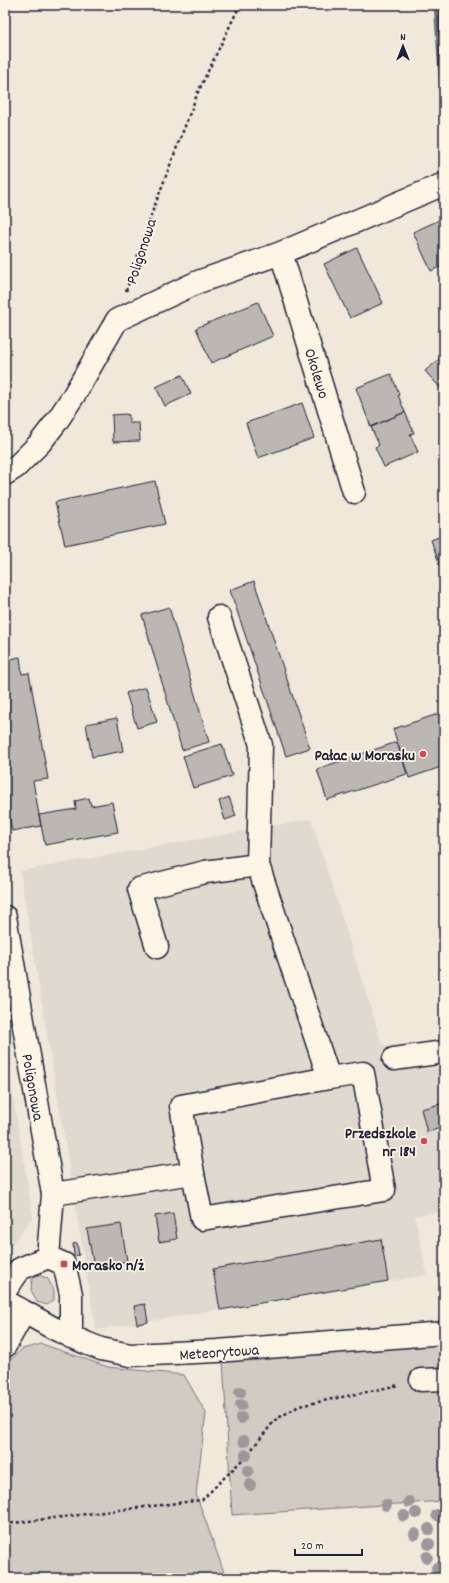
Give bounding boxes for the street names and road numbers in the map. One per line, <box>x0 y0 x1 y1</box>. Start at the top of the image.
street label: Poligonowa <box>121 216 164 287</box>
street label: Okolewo <box>297 346 334 402</box>
street label: Poligonowa <box>14 1052 49 1123</box>
street label: Meteorytowa <box>179 1339 260 1368</box>

